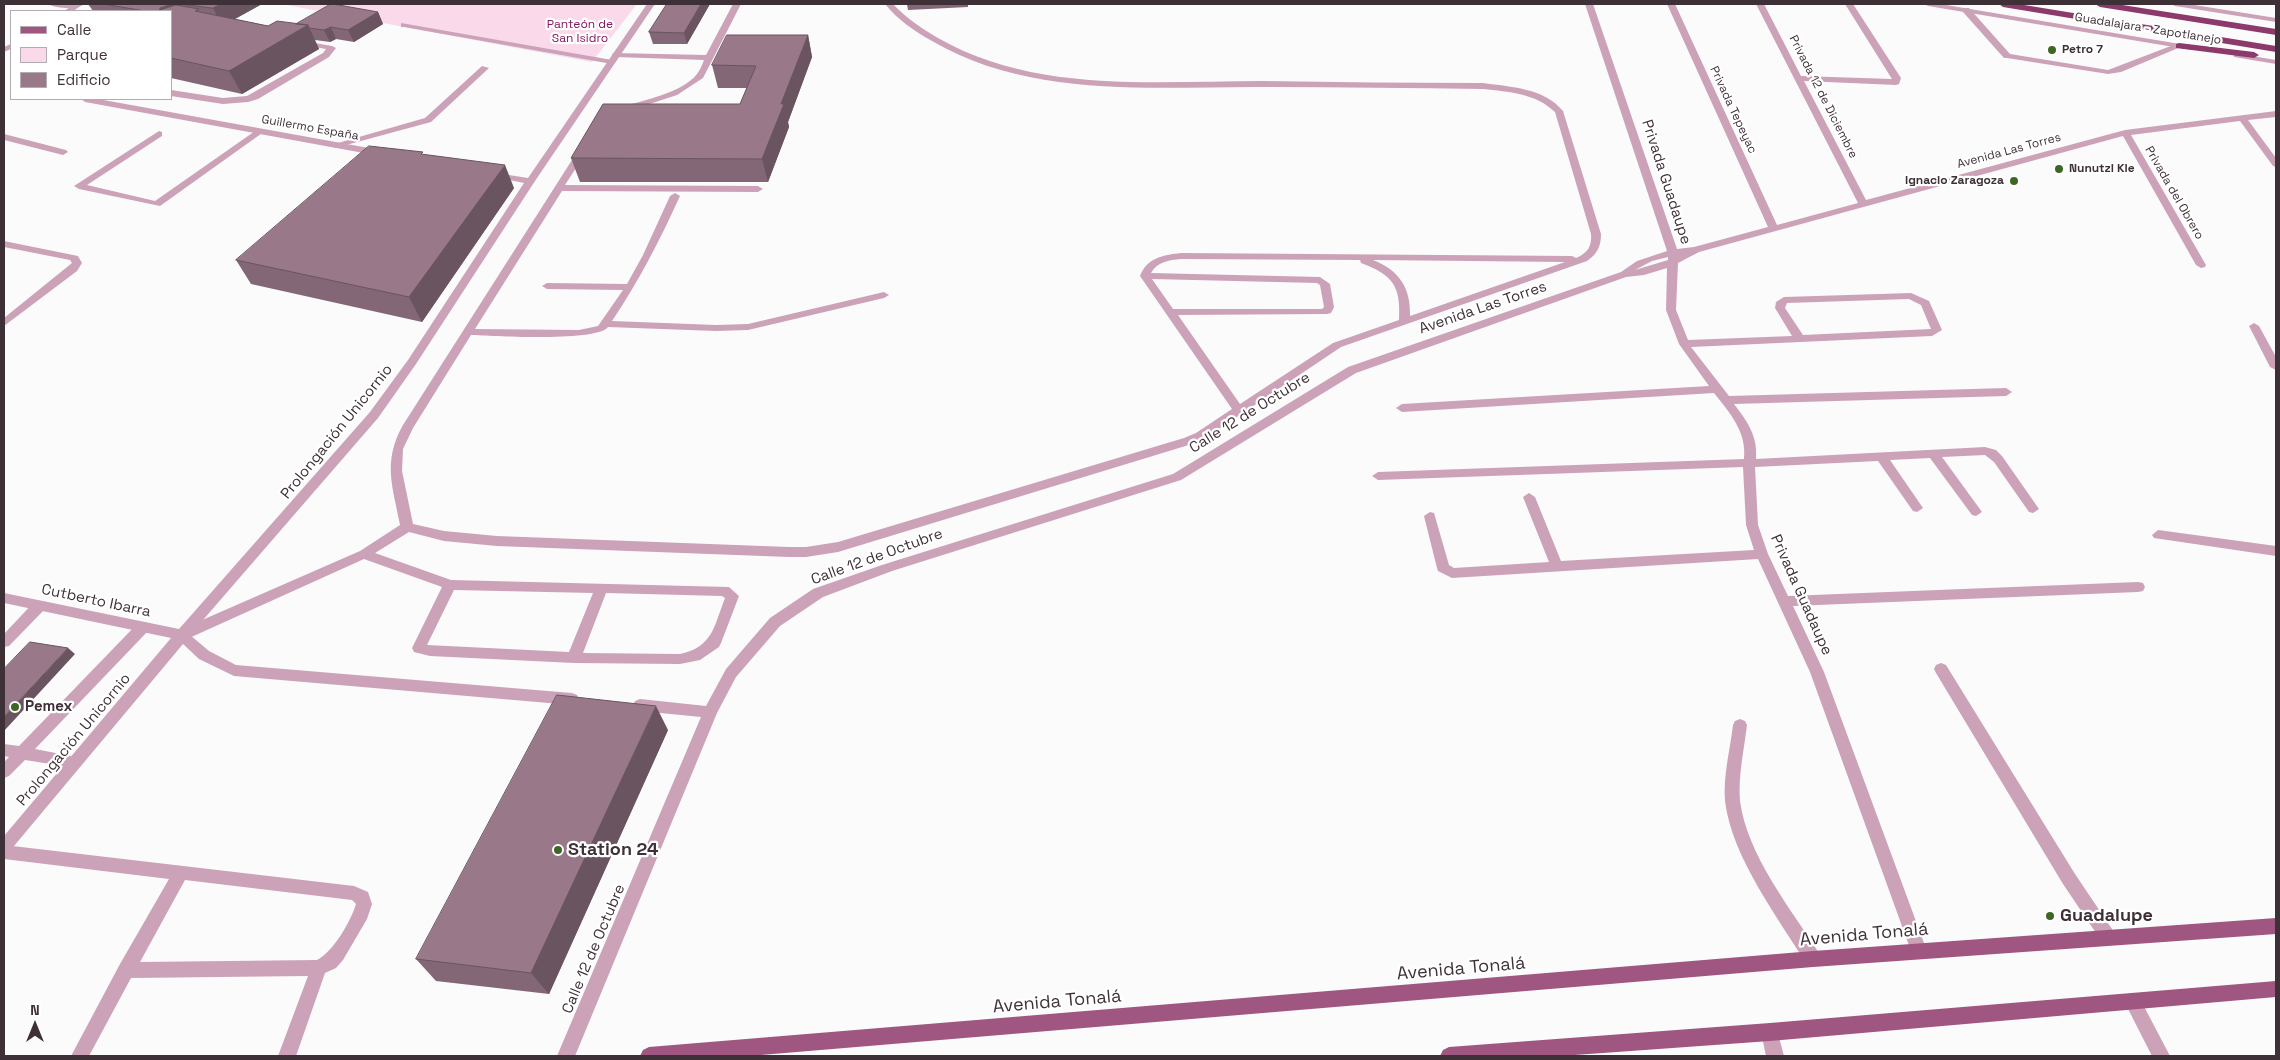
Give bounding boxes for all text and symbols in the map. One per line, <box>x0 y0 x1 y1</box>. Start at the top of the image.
legend <box>10 10 172 100</box>
street label: Guadalajara - Zapotlanejo <box>2074 10 2222 48</box>
park label: Panteón de San Isidro <box>547 18 613 46</box>
text: Calle <box>57 20 92 39</box>
street label: Privada 12 de Diciembre <box>1786 33 1860 161</box>
place label: Petro 7 <box>2062 43 2103 57</box>
marker: Petro 7 <box>2046 44 2058 56</box>
text: Parque <box>57 45 108 64</box>
street label: Privada Tepeyac <box>1707 64 1759 156</box>
text: Edificio <box>57 70 111 89</box>
street label: Guillermo España <box>260 112 360 144</box>
street label: Privada Guadaupe <box>1637 117 1695 247</box>
street label: Avenida Las Torres <box>1955 130 2063 172</box>
street label: Privada del Obrero <box>2141 144 2207 242</box>
place label: Nunutzi Kie <box>2069 162 2135 176</box>
marker: Nunutzi Kie <box>2053 163 2065 175</box>
place label: Ignacio Zaragoza <box>1905 174 2004 188</box>
marker: Ignacio Zaragoza <box>2008 175 2020 187</box>
street label: Avenida Las Torres <box>1417 278 1549 338</box>
street label: Prolongación Unicornio <box>277 361 397 503</box>
street label: Calle 12 de Octubre <box>1186 369 1314 457</box>
street label: Calle 12 de Octubre <box>809 525 945 589</box>
street label: Privada Guadaupe <box>1766 532 1836 658</box>
street label: Cutberto Ibarra <box>40 581 152 621</box>
street label: Prolongación Unicornio <box>13 670 135 810</box>
place label: Pemex <box>25 698 72 716</box>
marker: Pemex <box>9 701 21 713</box>
place label: Station 24 <box>568 839 658 861</box>
marker: Station 24 <box>552 844 564 856</box>
street label: Calle 12 de Octubre <box>559 882 629 1016</box>
place label: Guadalupe <box>2060 905 2153 927</box>
marker: Guadalupe <box>2044 910 2056 922</box>
street label: Avenida Tonalá <box>1799 919 1929 951</box>
street label: Avenida Tonalá <box>1396 953 1526 985</box>
street label: Avenida Tonalá <box>992 986 1122 1018</box>
north arrow <box>10 1000 60 1050</box>
text: N <box>30 1001 40 1019</box>

